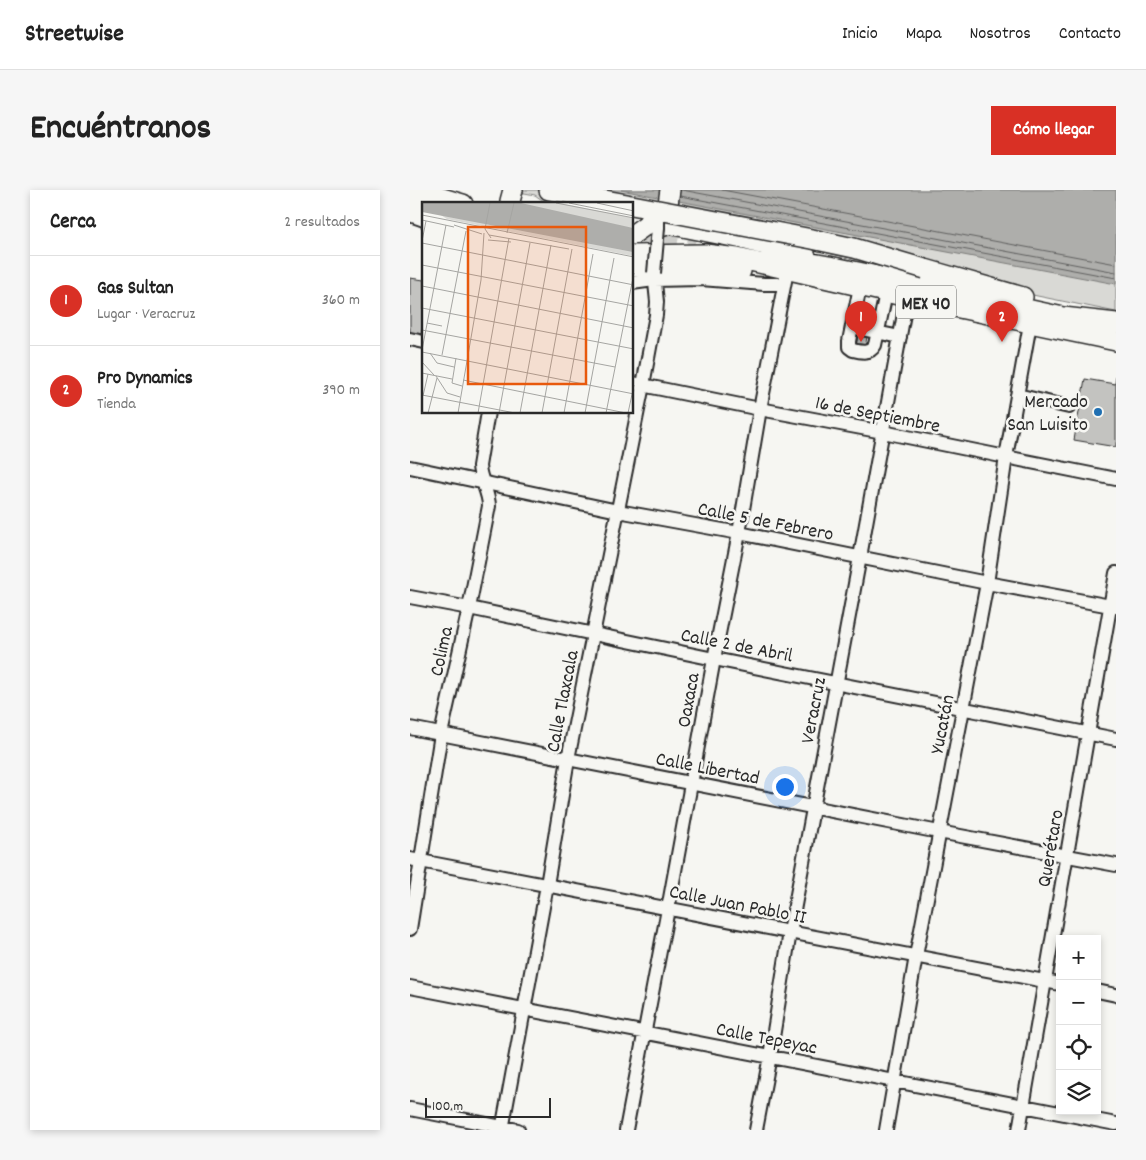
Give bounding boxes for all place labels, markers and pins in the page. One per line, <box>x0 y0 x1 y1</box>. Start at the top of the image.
pin: 1 <box>845 301 877 342</box>
pin: 2 <box>986 301 1018 342</box>
place label: Mercado San Luisito <box>1007 389 1088 440</box>
marker: Mercado San Luisito <box>1092 406 1104 418</box>

